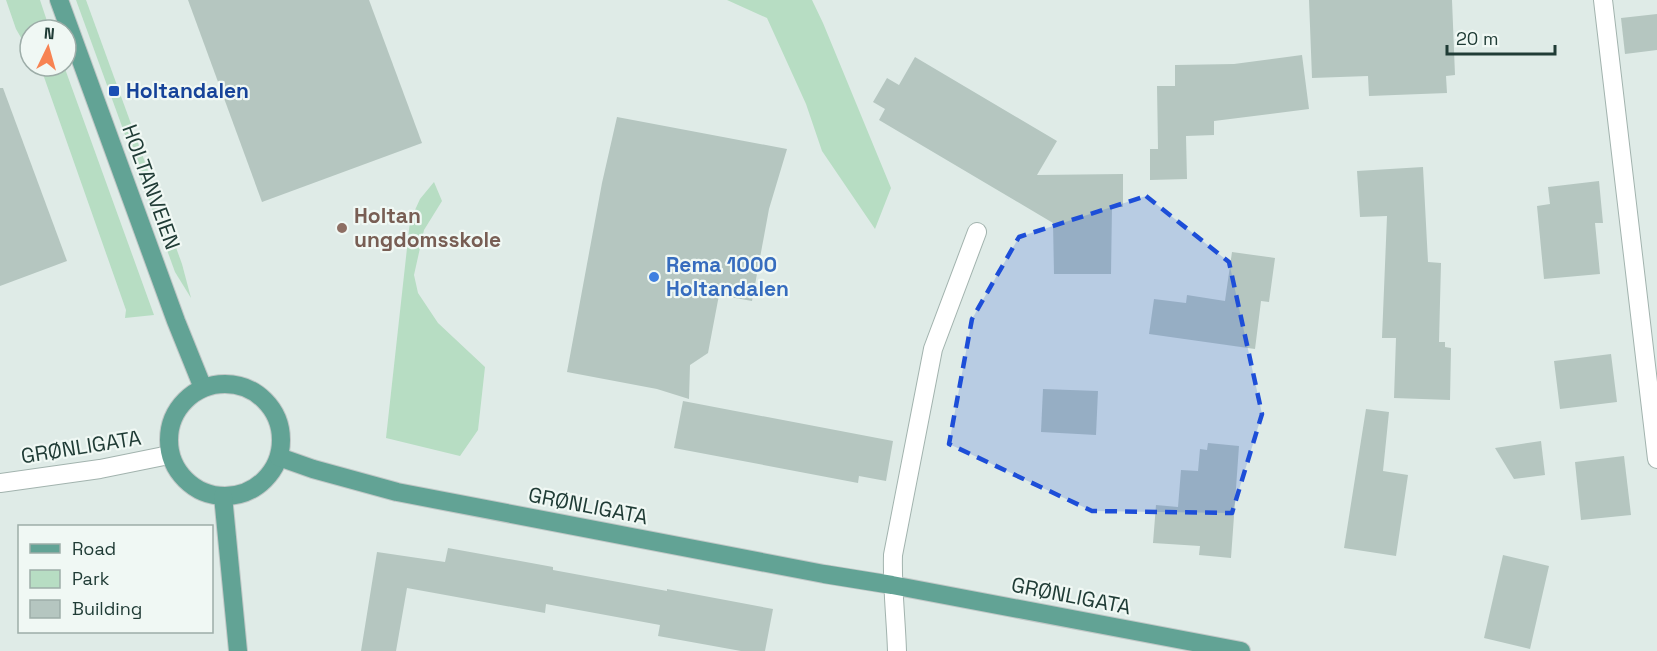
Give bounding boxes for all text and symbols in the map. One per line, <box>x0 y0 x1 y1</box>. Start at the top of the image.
north arrow <box>18 18 78 78</box>
scale bar <box>1447 18 1555 56</box>
text: N <box>43 23 56 44</box>
text: 20 m <box>1456 27 1499 50</box>
place label: Holtandalen <box>126 77 249 104</box>
marker: Holtandalen <box>107 84 121 98</box>
street label: HOLTANVEIEN <box>116 121 187 253</box>
place label: Holtan ungdomsskole <box>354 202 501 253</box>
marker: Holtan ungdomsskole <box>335 221 349 235</box>
place label: Rema 1000 Holtandalen <box>666 251 789 302</box>
marker: Rema 1000 Holtandalen <box>647 270 661 284</box>
street label: GRØNLIGATA <box>19 424 143 469</box>
street label: GRØNLIGATA <box>526 481 650 530</box>
legend <box>18 525 213 633</box>
text: Road <box>72 537 116 560</box>
text: Park <box>72 567 110 590</box>
street label: GRØNLIGATA <box>1009 571 1133 620</box>
text: Building <box>72 597 142 620</box>

